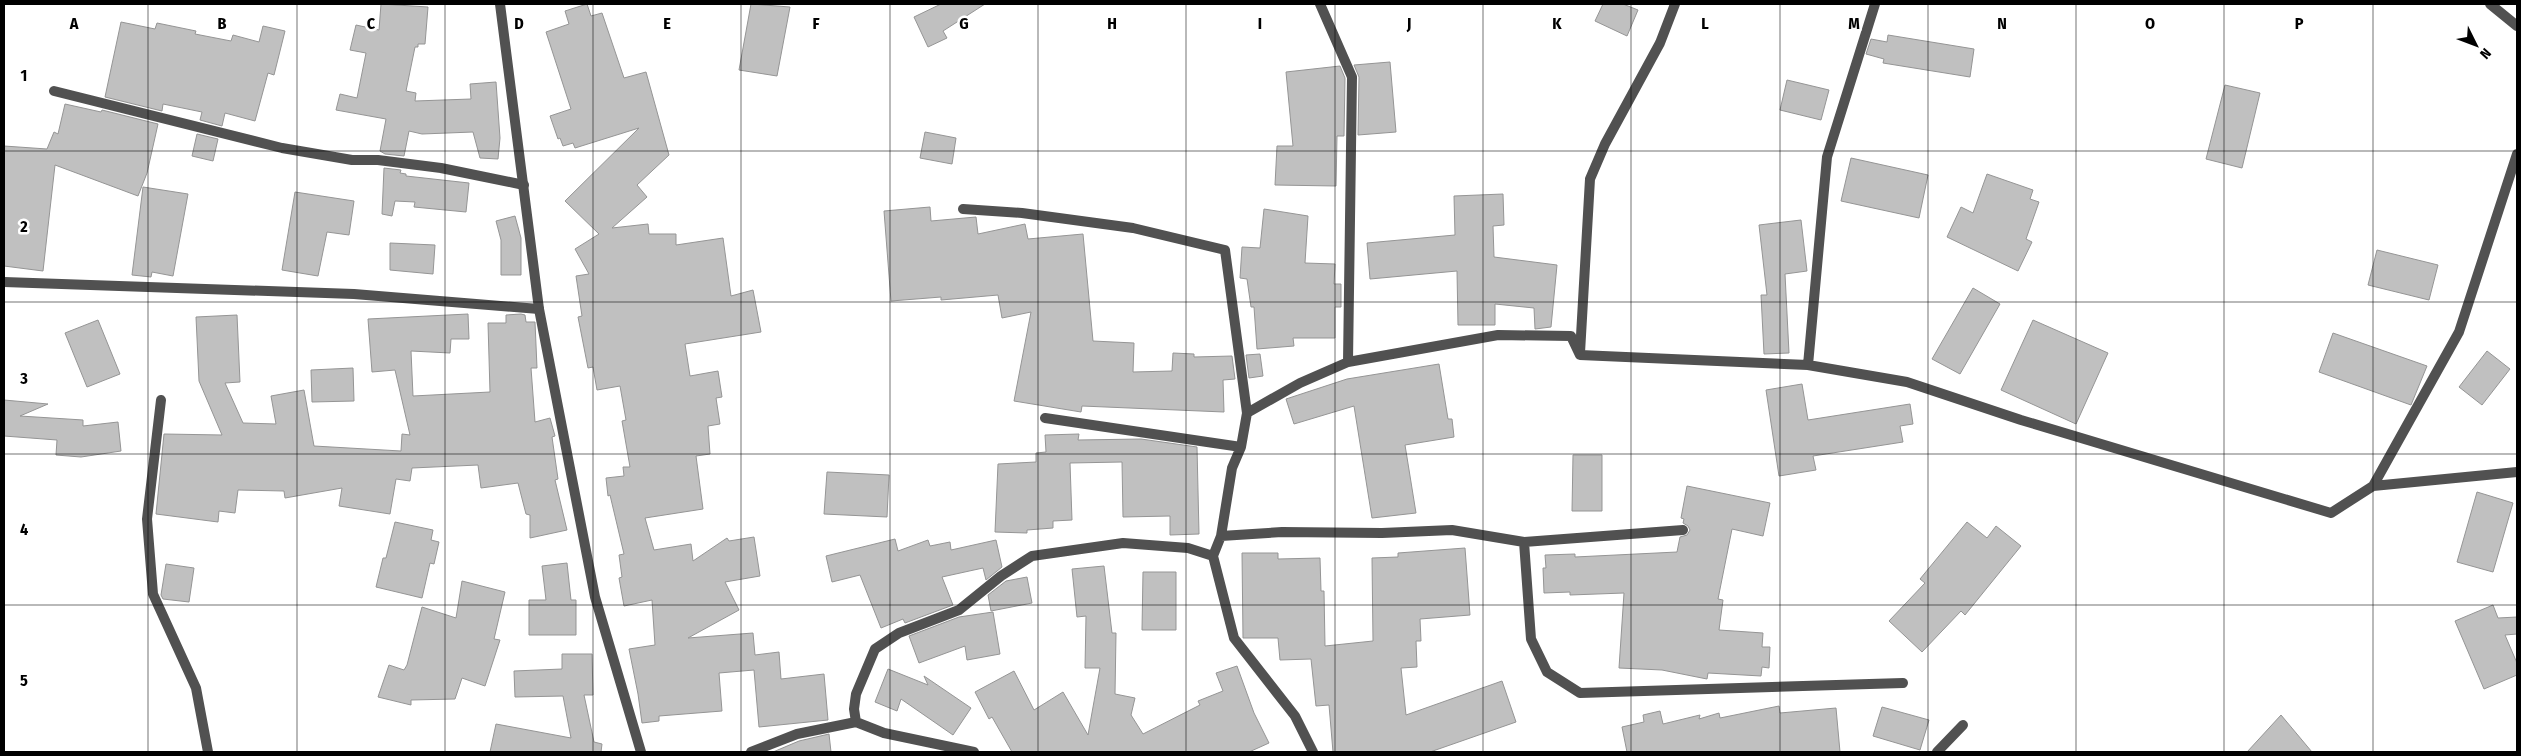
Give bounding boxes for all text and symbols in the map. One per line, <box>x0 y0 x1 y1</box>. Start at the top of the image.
text: A <box>69 14 79 33</box>
text: B <box>218 14 227 33</box>
text: C <box>367 14 376 33</box>
text: D <box>514 14 524 33</box>
text: E <box>663 14 671 33</box>
text: F <box>812 14 820 33</box>
text: G <box>959 14 969 33</box>
text: H <box>1107 14 1117 33</box>
text: I <box>1258 14 1262 33</box>
text: J <box>1406 14 1411 33</box>
text: K <box>1552 14 1562 33</box>
text: L <box>1701 14 1709 33</box>
text: M <box>1848 14 1860 33</box>
text: N <box>1997 14 2007 33</box>
text: O <box>2145 14 2155 33</box>
text: P <box>2295 14 2304 33</box>
north arrow <box>2451 20 2501 70</box>
text: N <box>2476 45 2494 62</box>
text: 1 <box>21 66 27 85</box>
text: 2 <box>19 217 28 236</box>
text: 3 <box>19 369 28 388</box>
text: 4 <box>20 520 28 539</box>
text: 5 <box>20 671 28 690</box>

